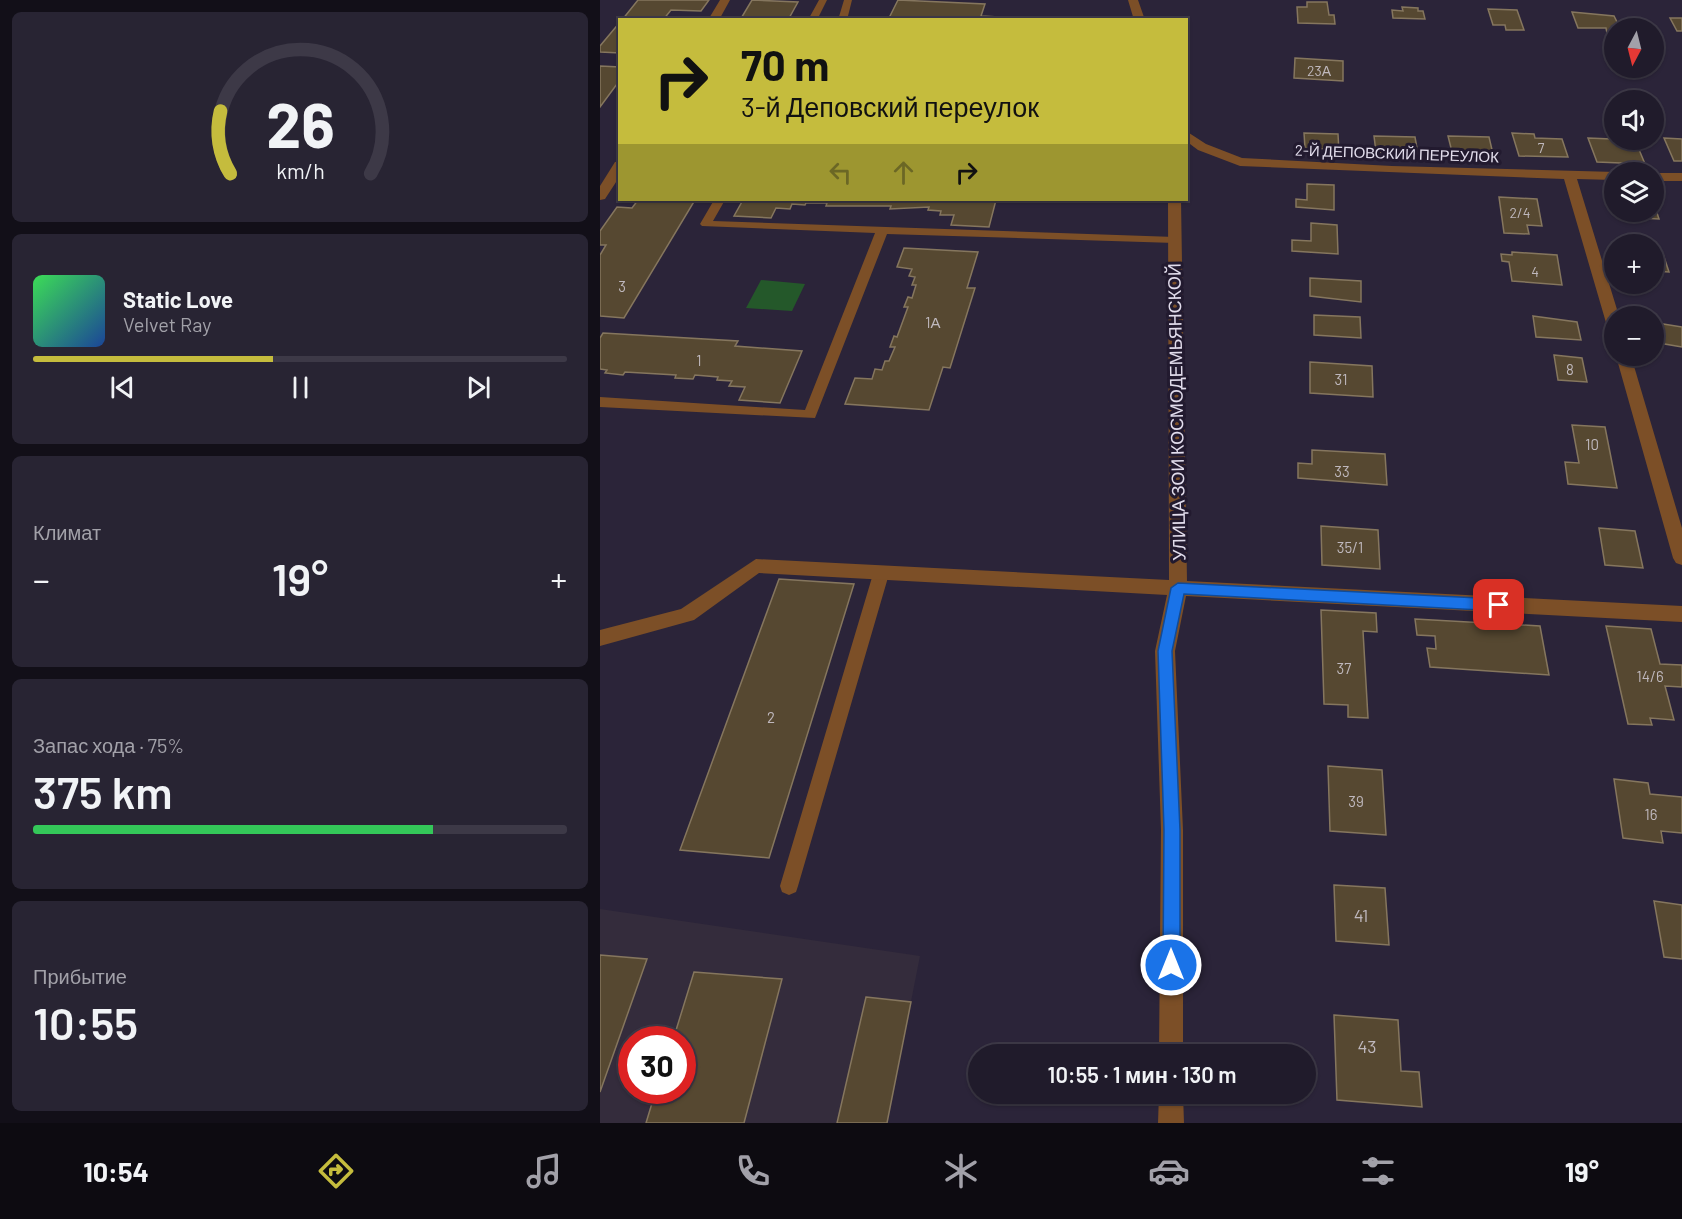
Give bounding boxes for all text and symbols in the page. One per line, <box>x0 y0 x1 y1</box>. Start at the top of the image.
north arrow <box>1604 18 1664 78</box>
map controls <box>1604 18 1664 366</box>
text: 70 m <box>741 39 829 89</box>
icon: right <box>642 42 720 120</box>
house number: 23А <box>1307 62 1332 79</box>
text: 26 <box>266 86 334 160</box>
text: 3-й Деповский переулок <box>741 90 1039 122</box>
button: sound <box>1604 90 1664 150</box>
house number: 7 <box>1538 139 1545 156</box>
street label: 2-Й ДЕПОВСКИЙ ПЕРЕУЛОК <box>1295 140 1500 166</box>
icon: left <box>824 156 857 189</box>
icon: ahead <box>887 156 920 189</box>
icon: right <box>950 156 983 189</box>
text: km/h <box>276 158 324 183</box>
button: layers <box>1604 162 1664 222</box>
house number: 2/4 <box>1510 204 1530 221</box>
button: + <box>1604 234 1664 294</box>
street label: УЛИЦА ЗОИ КОСМОДЕМЬЯНСКОЙ <box>1162 263 1190 561</box>
house number: 4 <box>1531 263 1539 280</box>
house number: 3 <box>618 277 626 295</box>
text: Static Love <box>123 286 233 312</box>
button: − <box>1604 306 1664 366</box>
text: Velvet Ray <box>123 312 212 336</box>
house number: 1А <box>925 313 941 331</box>
house number: 1 <box>696 351 702 369</box>
house number: 8 <box>1566 360 1574 378</box>
house number: 31 <box>1335 370 1347 388</box>
icon: previous <box>106 371 139 404</box>
icon: pause <box>284 371 317 404</box>
icon: next <box>462 371 495 404</box>
house number: 10 <box>1585 435 1599 453</box>
house number: 33 <box>1334 462 1350 480</box>
text: Климат <box>33 520 101 544</box>
house number: 35/1 <box>1337 538 1363 556</box>
text: 19° <box>272 551 328 605</box>
text: − <box>33 559 50 599</box>
text: + <box>551 559 567 599</box>
pin <box>1473 579 1524 630</box>
icon: arrive <box>1482 588 1515 621</box>
house number: 37 <box>1337 659 1351 677</box>
house number: 14/6 <box>1636 667 1664 685</box>
house number: 2 <box>767 708 775 726</box>
text: Запас хода · 75% <box>33 733 184 757</box>
text: 375 km <box>33 764 173 818</box>
house number: 39 <box>1348 792 1364 810</box>
house number: 16 <box>1645 805 1657 823</box>
house number: 41 <box>1354 904 1368 926</box>
position arrow <box>1139 933 1203 997</box>
text: Прибытие <box>33 964 127 988</box>
text: 10:55 <box>33 995 138 1049</box>
speed limit sign: 30 <box>618 1026 696 1104</box>
house number: 43 <box>1357 1035 1377 1057</box>
text: 10:55 · 1 мин · 130 m <box>1048 1061 1236 1087</box>
icon: directions <box>315 1150 357 1192</box>
icon: music <box>523 1150 565 1192</box>
icon: phone <box>732 1150 774 1192</box>
icon: climate <box>940 1150 982 1192</box>
icon: car <box>1148 1150 1190 1192</box>
icon: filters <box>1357 1150 1399 1192</box>
text: 10:54 <box>83 1155 149 1187</box>
text: 19° <box>1565 1155 1599 1187</box>

